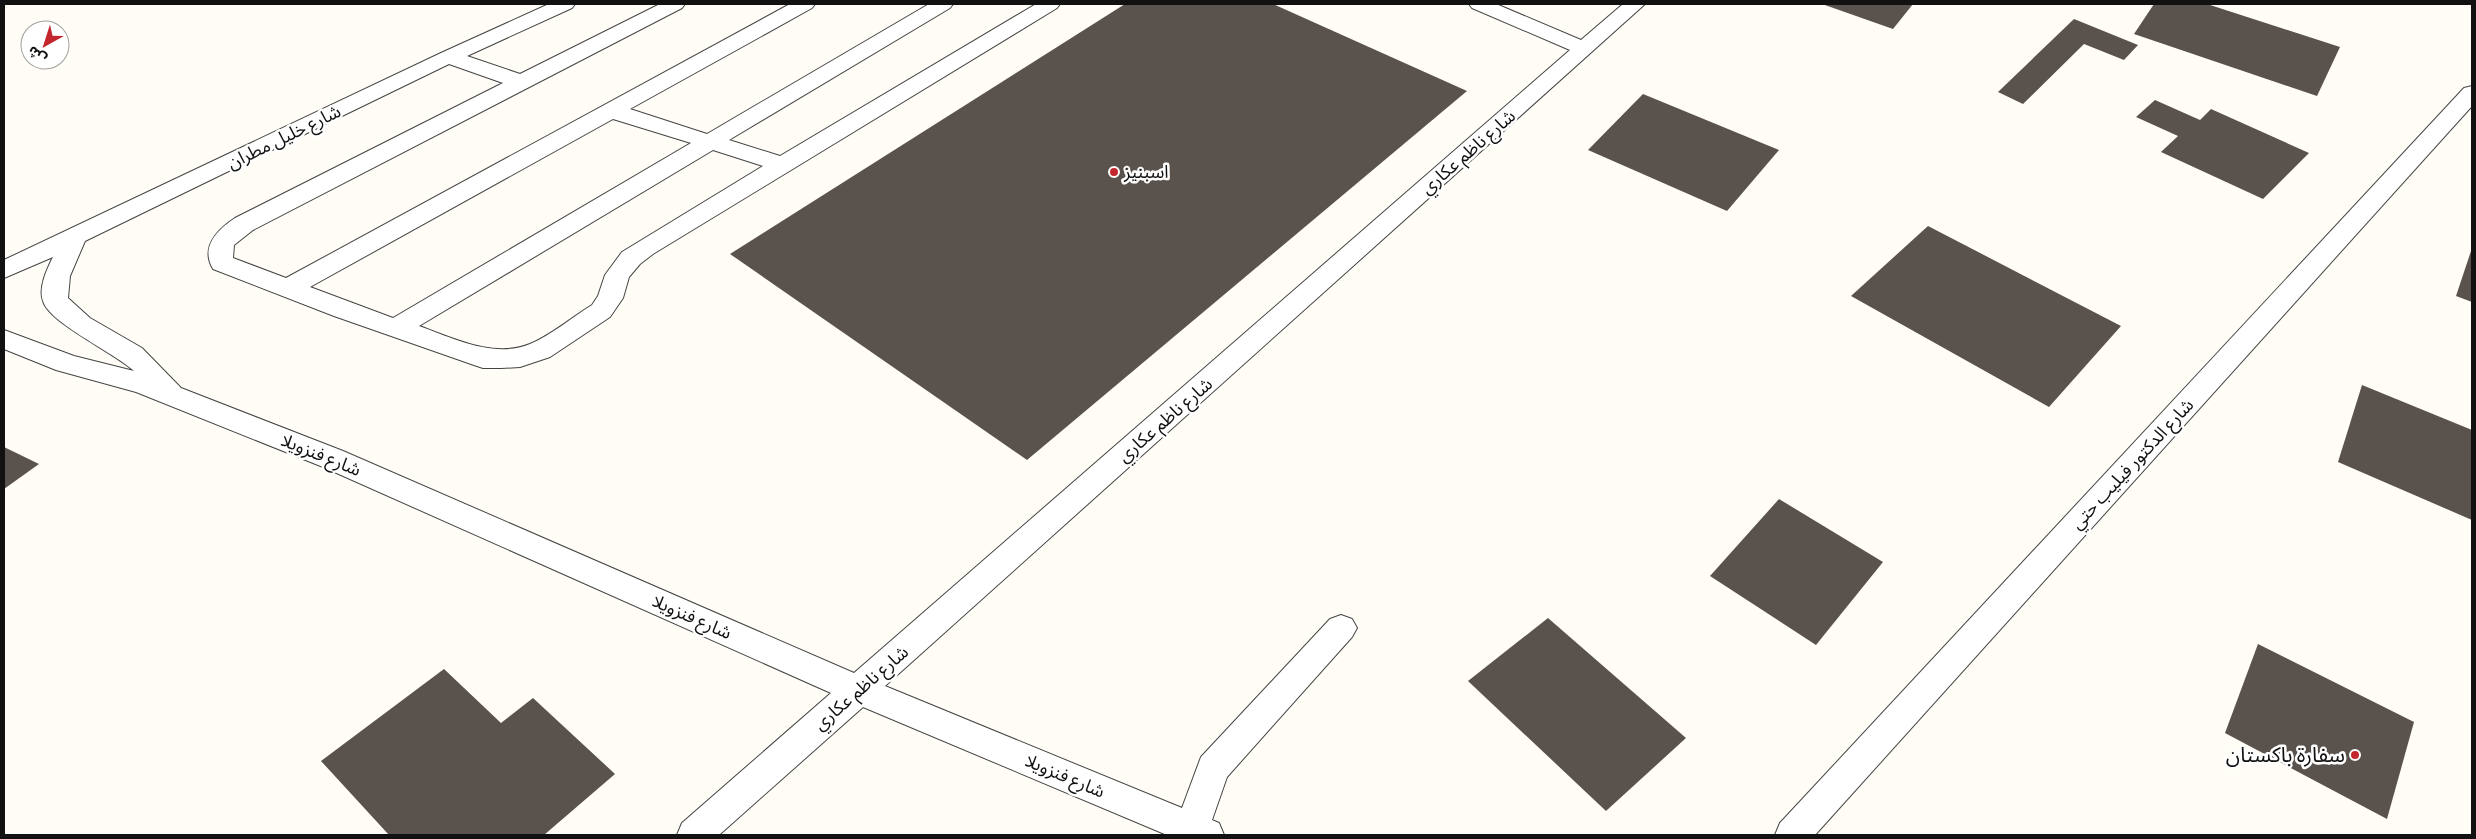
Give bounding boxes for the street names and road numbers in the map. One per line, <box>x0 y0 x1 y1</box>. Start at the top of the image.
street label: شارع خليل مطران <box>224 100 346 177</box>
street label: شارع ناظم عكاري <box>1416 105 1522 201</box>
street label: شارع ناظم عكاري <box>1113 373 1219 469</box>
street label: شارع الدكتور فيليب حتي <box>2066 394 2200 536</box>
street label: شارع فنزويلا <box>277 429 364 484</box>
street label: شارع فنزويلا <box>648 590 735 647</box>
street label: شارع ناظم عكاري <box>809 641 915 737</box>
street label: شارع فنزويلا <box>1021 749 1108 805</box>

